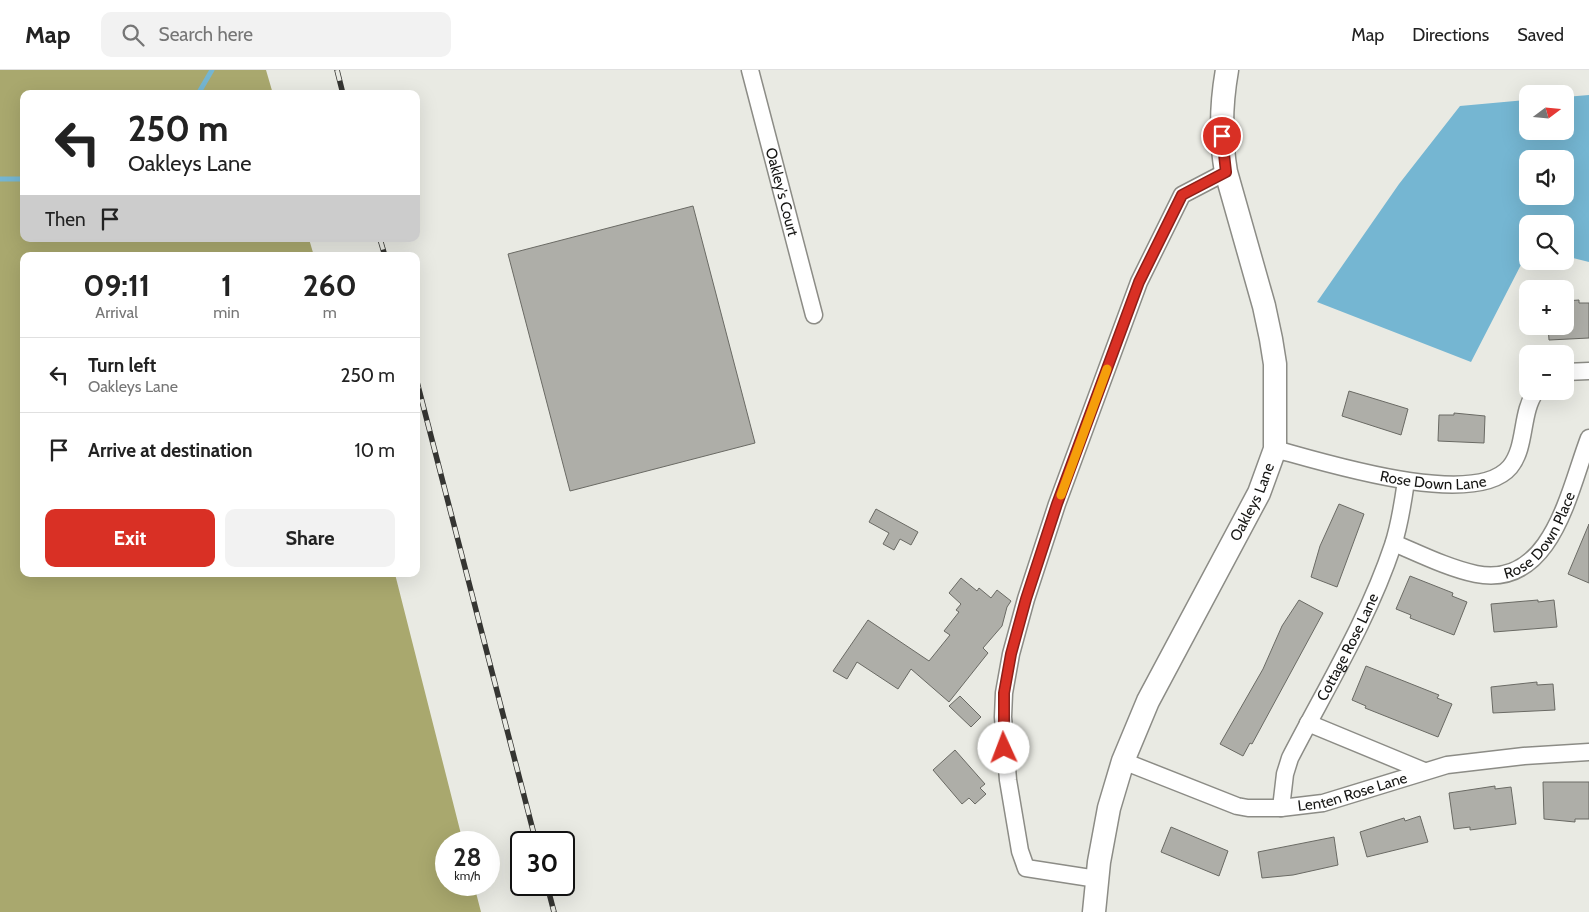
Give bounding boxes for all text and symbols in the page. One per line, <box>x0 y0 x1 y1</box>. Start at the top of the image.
search box <box>101 12 451 57</box>
text: Map <box>25 20 71 49</box>
icon: search <box>119 21 147 49</box>
text: Search here <box>159 23 253 46</box>
text: Map <box>1351 24 1384 46</box>
text: Directions <box>1412 24 1489 46</box>
text: Saved <box>1517 24 1564 46</box>
north arrow <box>1519 85 1574 140</box>
map controls <box>1519 85 1574 400</box>
text: 250 m <box>128 107 228 150</box>
icon: left <box>45 110 110 175</box>
pin <box>1201 115 1243 157</box>
icon: arrive <box>1208 122 1236 150</box>
street label: Oakley's Court <box>762 146 802 238</box>
text: Oakleys Lane <box>128 150 252 177</box>
button: sound <box>1519 150 1574 205</box>
icon: arrive <box>96 205 124 233</box>
text: Then <box>45 208 86 231</box>
button: search <box>1519 215 1574 270</box>
text: 09:11 <box>83 267 150 304</box>
text: 1 <box>221 267 232 304</box>
text: 260 <box>303 267 357 304</box>
button: + <box>1519 280 1574 335</box>
text: Arrival <box>95 303 138 322</box>
text: min <box>213 303 240 322</box>
text: m <box>323 303 337 322</box>
button: − <box>1519 345 1574 400</box>
text: Turn left <box>88 354 156 377</box>
icon: left <box>45 361 73 389</box>
text: 250 m <box>341 364 395 387</box>
text: Oakleys Lane <box>88 377 178 396</box>
icon: arrive <box>45 436 73 464</box>
text: Arrive at destination <box>88 439 252 462</box>
text: 10 m <box>355 439 395 462</box>
street label: Oakleys Lane <box>1226 460 1278 544</box>
street label: Rose Down Lane <box>1378 467 1488 494</box>
street label: Rose Down Place <box>1502 489 1579 583</box>
button: Exit <box>45 509 215 567</box>
button: Share <box>225 509 395 567</box>
street label: Cottage Rose Lane <box>1313 590 1382 704</box>
position arrow <box>977 721 1029 773</box>
street label: Lenten Rose Lane <box>1297 769 1410 815</box>
speed limit sign: 30 <box>510 831 575 896</box>
text: 28 <box>453 842 482 872</box>
text: km/h <box>454 868 481 883</box>

